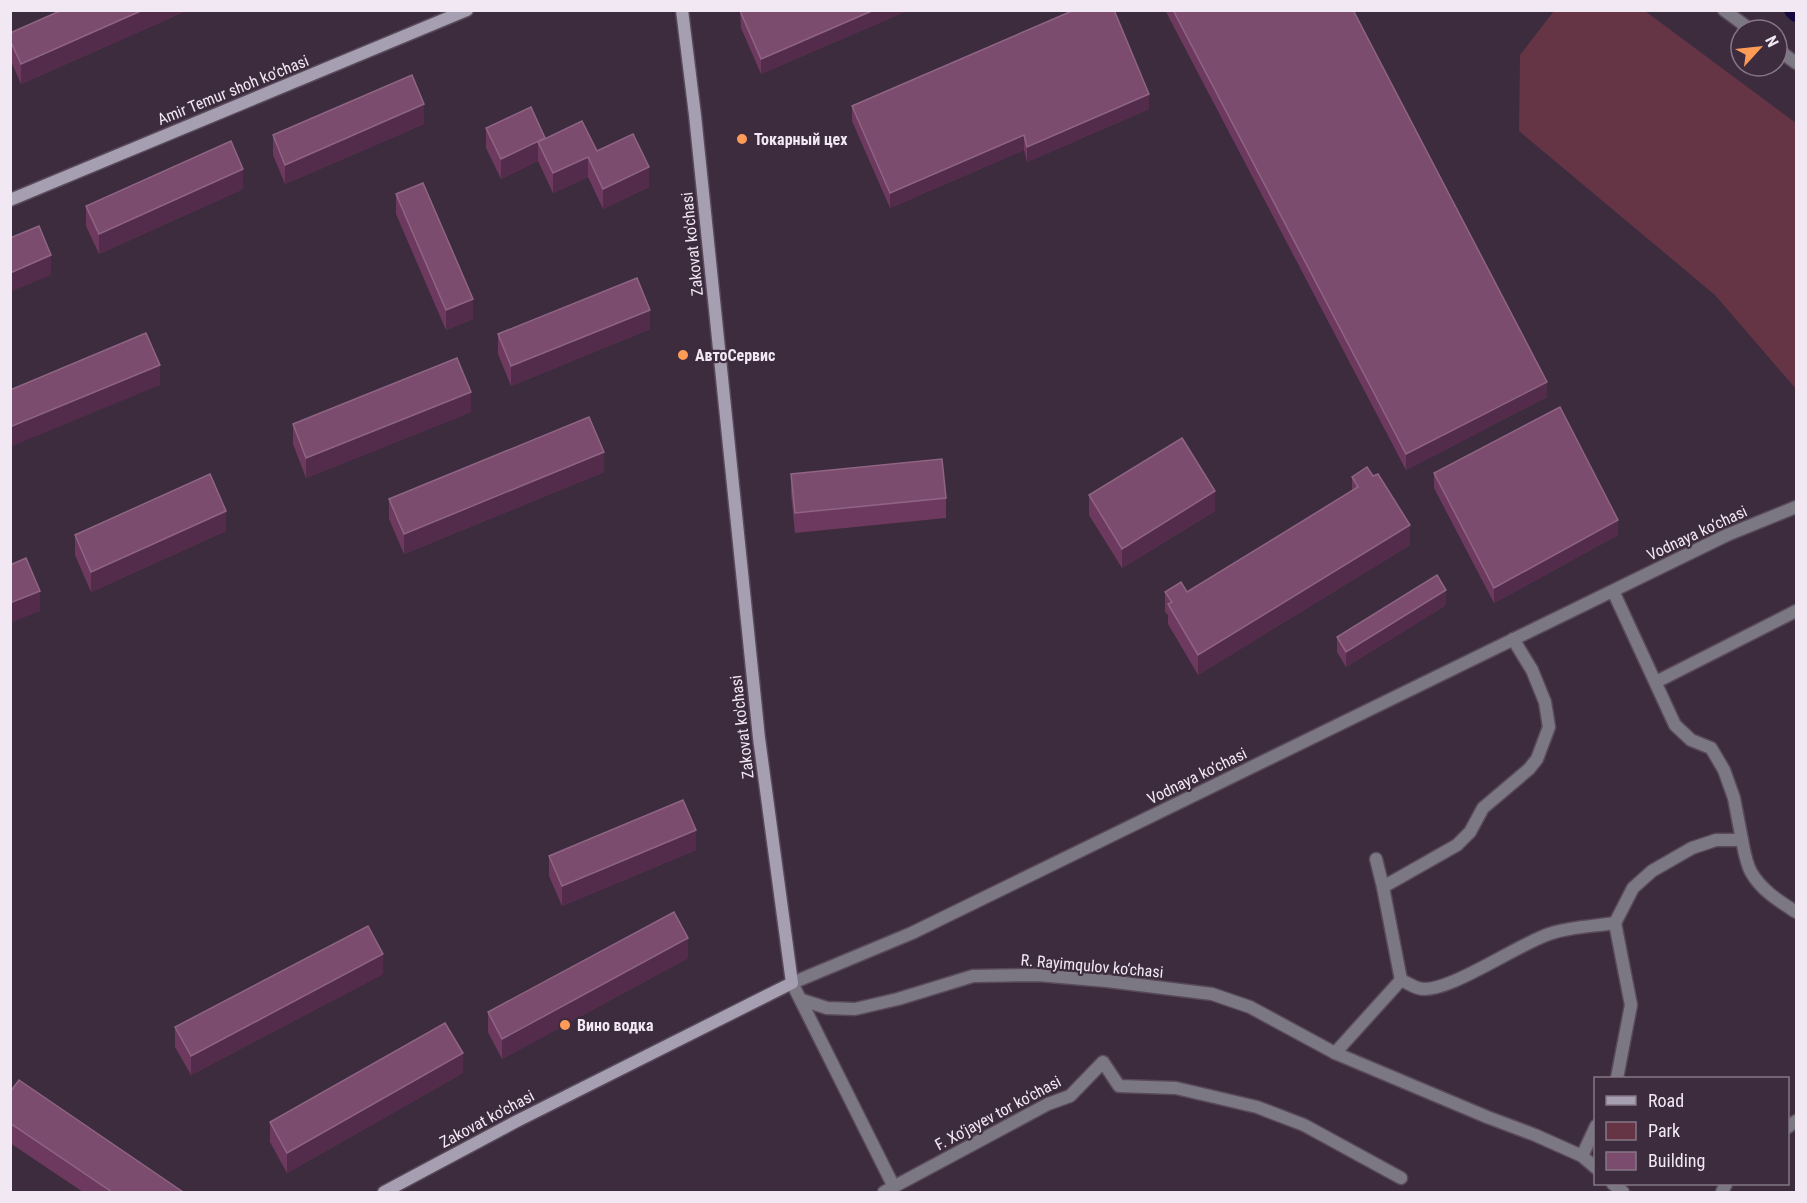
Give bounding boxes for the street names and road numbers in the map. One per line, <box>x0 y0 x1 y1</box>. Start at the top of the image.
street label: Amir Temur shoh ko‘chasi <box>155 51 311 129</box>
street label: Zakovat ko'chasi <box>677 191 707 297</box>
street label: Vodnaya ko‘chasi <box>1644 501 1750 565</box>
street label: Zakovat ko'chasi <box>726 674 758 780</box>
street label: Vodnaya ko‘chasi <box>1144 744 1250 808</box>
street label: R. Rayimqulov ko‘chasi <box>1020 950 1164 982</box>
street label: F. Xo‘jayev tor ko‘chasi <box>932 1072 1064 1154</box>
street label: Zakovat ko'chasi <box>437 1086 537 1152</box>

